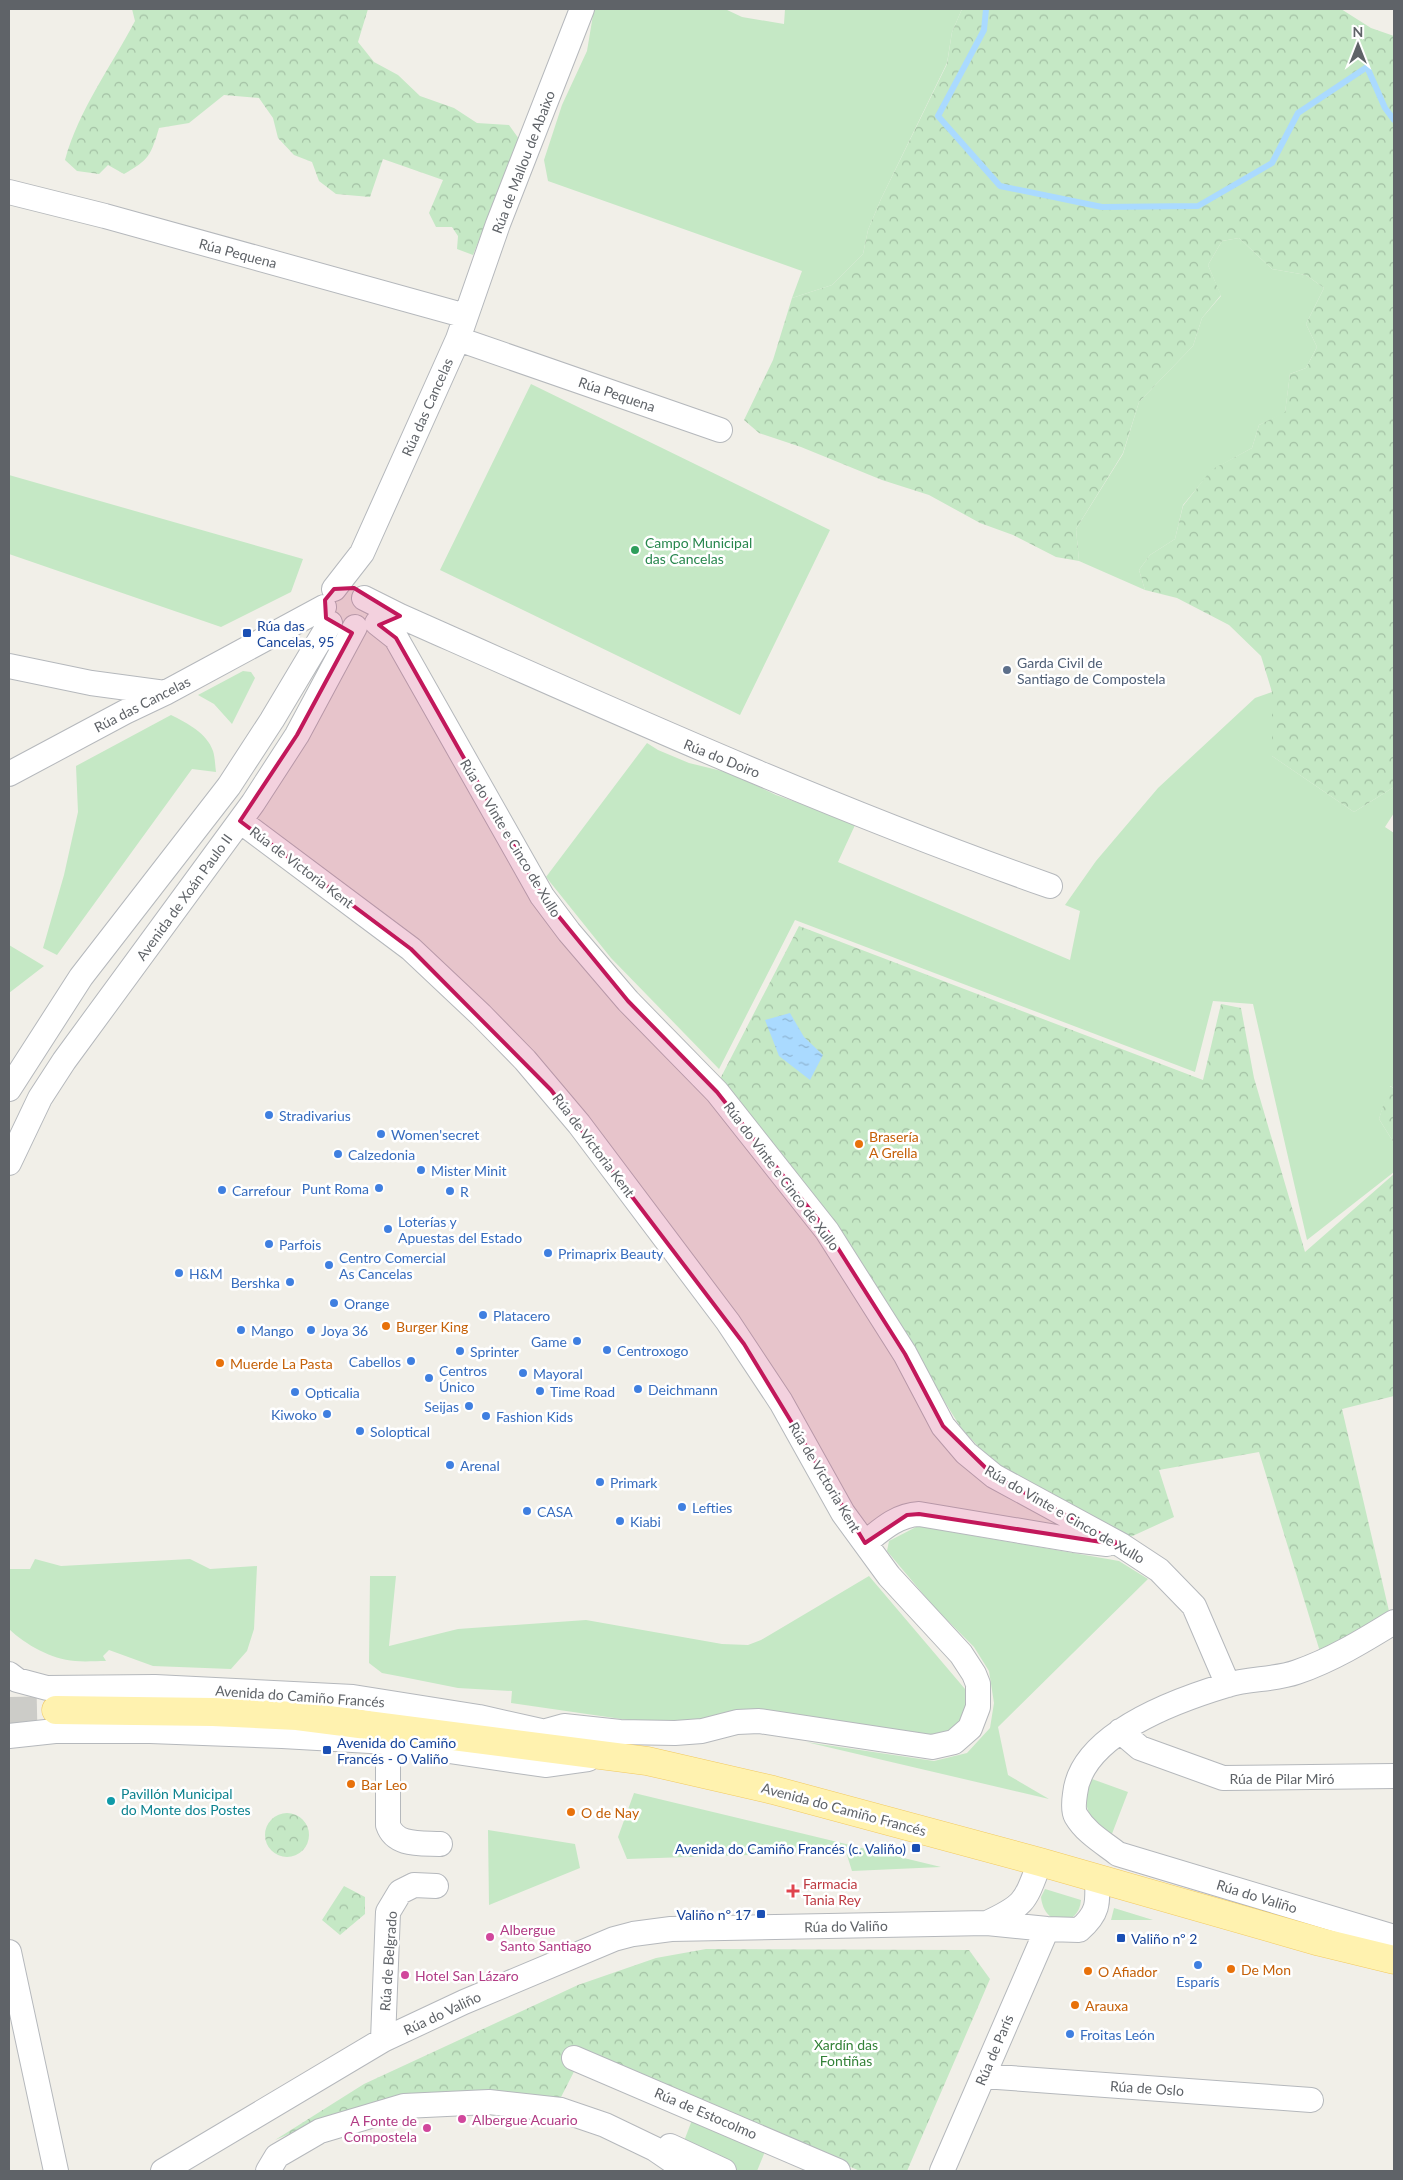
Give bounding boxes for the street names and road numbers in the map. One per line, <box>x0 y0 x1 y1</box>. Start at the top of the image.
street label: Rúa de Mallou de Abaixo <box>488 88 558 236</box>
street label: Rúa Pequena <box>197 234 279 272</box>
street label: Rúa das Cancelas <box>398 355 456 459</box>
street label: Rúa Pequena <box>576 373 658 415</box>
street label: Rúa das Cancelas <box>91 672 193 736</box>
street label: Rúa do Doiro <box>681 735 763 781</box>
street label: Rúa do Vinte e Cinco de Xullo <box>457 756 565 920</box>
street label: Rúa de Victoria Kent <box>247 822 357 912</box>
street label: Avenida de Xoán Paulo II <box>132 830 236 964</box>
street label: Rúa de Victoria Kent <box>549 1090 639 1200</box>
street label: Rúa do Vinte e Cinco de Xullo <box>721 1098 843 1254</box>
street label: Rúa de Victoria Kent <box>785 1419 865 1535</box>
street label: Rúa do Vinte e Cinco de Xullo <box>982 1461 1148 1567</box>
street label: Avenida do Camiño Francés <box>215 1682 385 1710</box>
street label: Rúa de Pilar Miró <box>1229 1770 1335 1787</box>
street label: Avenida do Camiño Francés <box>760 1779 928 1839</box>
street label: Rúa do Valiño <box>1215 1876 1299 1916</box>
street label: Rúa de Belgrado <box>376 1910 400 2012</box>
street label: Rúa do Valiño <box>804 1917 888 1935</box>
street label: Rúa do Valiño <box>401 1988 483 2038</box>
street label: Rúa de París <box>971 2012 1017 2088</box>
street label: Rúa de Oslo <box>1109 2077 1185 2099</box>
street label: Rúa de Estocolmo <box>652 2084 760 2142</box>

